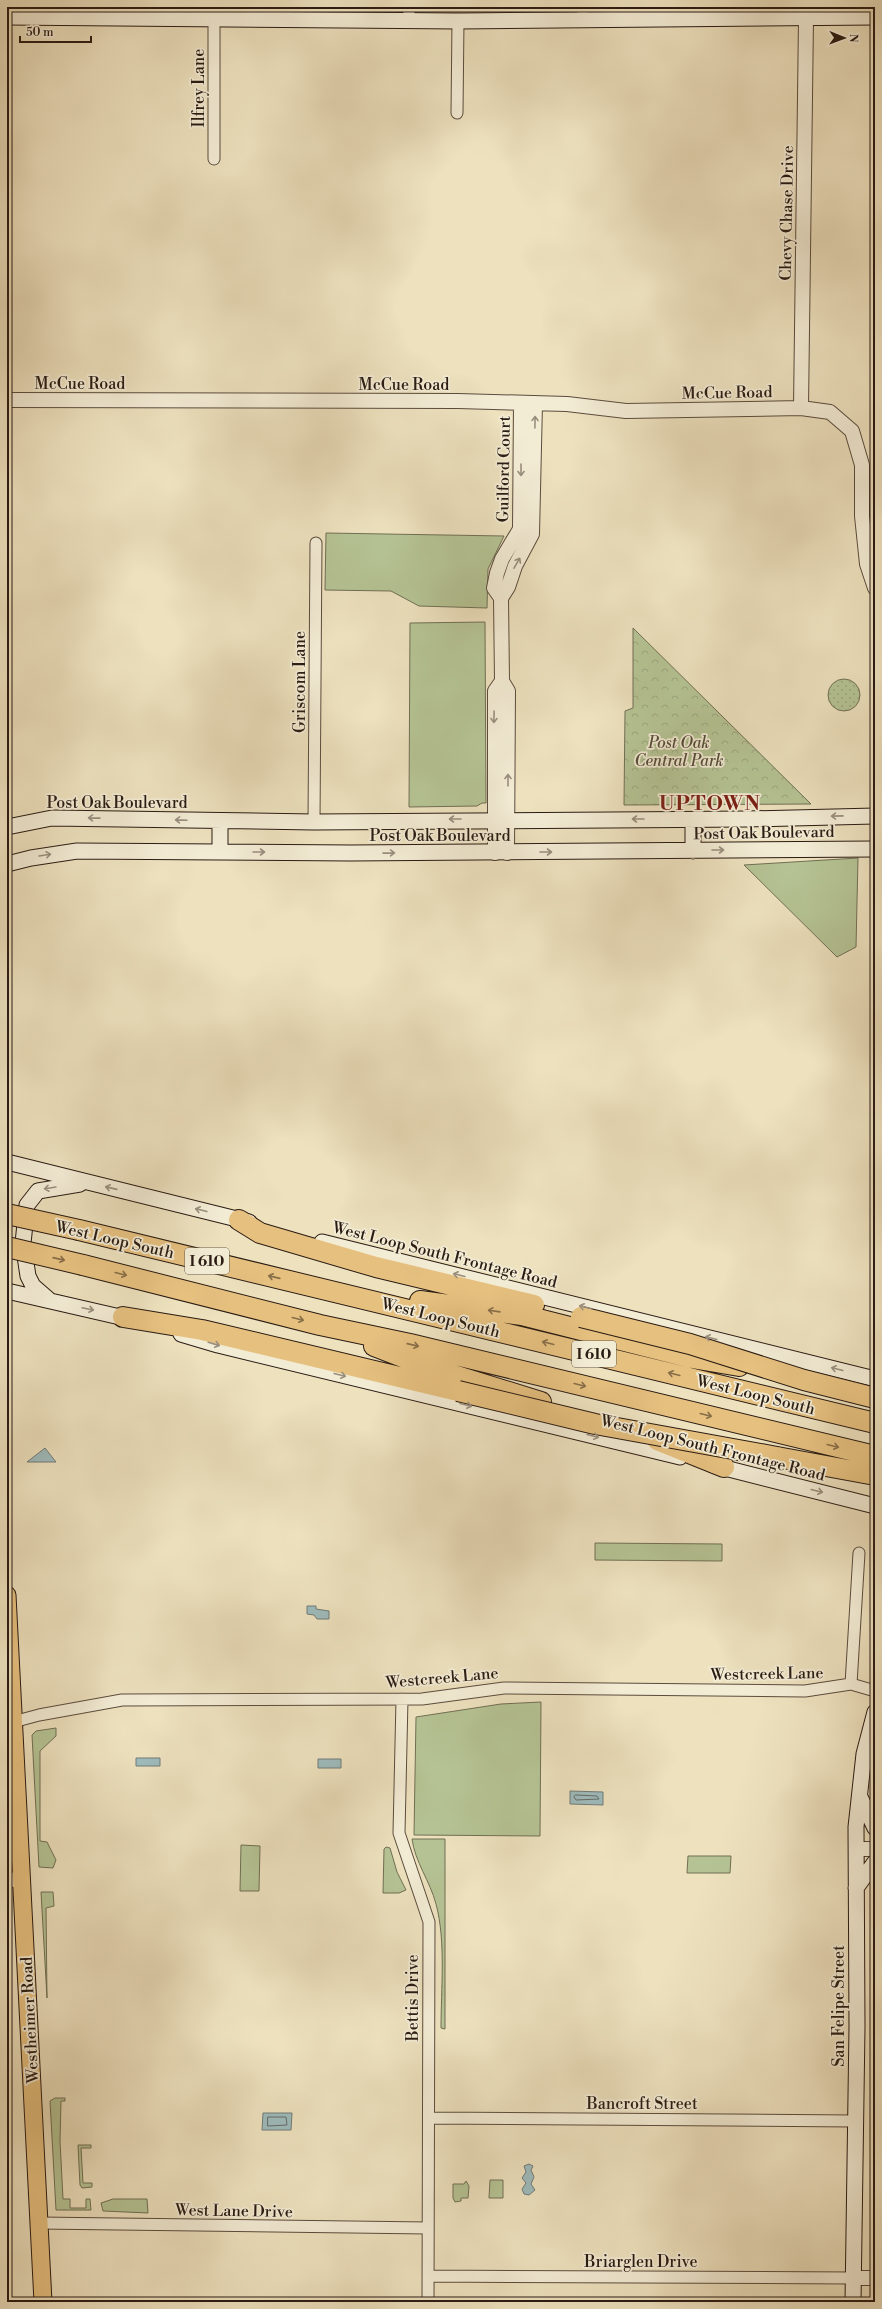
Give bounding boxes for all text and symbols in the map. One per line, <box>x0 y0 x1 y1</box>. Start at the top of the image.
scale bar <box>20 18 91 44</box>
north arrow <box>824 18 864 58</box>
text: 50 m <box>26 25 54 40</box>
text: N <box>846 34 860 43</box>
street label: Ilfrey Lane <box>189 49 209 127</box>
street label: Chevy Chase Drive <box>776 145 798 281</box>
street label: McCue Road <box>35 374 125 394</box>
street label: McCue Road <box>359 375 449 395</box>
street label: McCue Road <box>681 382 773 404</box>
street label: Guilford Court <box>493 415 515 523</box>
one-way arrow <box>531 416 539 429</box>
one-way arrow <box>517 463 525 476</box>
one-way arrow <box>514 557 522 569</box>
street label: Griscom Lane <box>290 631 310 733</box>
one-way arrow <box>490 710 498 723</box>
park label: Post Oak Central Park <box>634 733 724 771</box>
one-way arrow <box>504 774 512 787</box>
district label: UPTOWN <box>659 792 761 817</box>
street label: Post Oak Boulevard <box>46 793 188 813</box>
one-way arrow <box>831 812 844 820</box>
one-way arrow <box>88 814 101 822</box>
one-way arrow <box>632 815 645 823</box>
one-way arrow <box>175 816 188 824</box>
one-way arrow <box>449 816 462 823</box>
street label: Post Oak Boulevard <box>693 822 835 844</box>
street label: Post Oak Boulevard <box>369 826 511 846</box>
one-way arrow <box>711 846 724 854</box>
one-way arrow <box>252 848 265 856</box>
one-way arrow <box>539 848 552 856</box>
one-way arrow <box>382 849 395 857</box>
one-way arrow <box>38 851 51 859</box>
one-way arrow <box>44 1184 57 1192</box>
one-way arrow <box>105 1184 118 1191</box>
one-way arrow <box>195 1206 208 1214</box>
street label: West Loop South <box>52 1216 177 1263</box>
street label: West Loop South Frontage Road <box>329 1217 559 1293</box>
road number: I 610 <box>185 1248 229 1274</box>
one-way arrow <box>52 1256 65 1264</box>
one-way arrow <box>114 1271 127 1279</box>
one-way arrow <box>452 1271 465 1279</box>
one-way arrow <box>268 1272 281 1280</box>
street label: West Loop South <box>378 1293 503 1342</box>
one-way arrow <box>579 1303 592 1310</box>
one-way arrow <box>81 1305 94 1313</box>
one-way arrow <box>488 1307 501 1315</box>
one-way arrow <box>291 1316 304 1324</box>
one-way arrow <box>705 1334 718 1342</box>
one-way arrow <box>541 1339 554 1347</box>
one-way arrow <box>207 1341 220 1348</box>
one-way arrow <box>406 1341 419 1349</box>
road number: I 610 <box>572 1341 616 1367</box>
one-way arrow <box>831 1365 844 1373</box>
one-way arrow <box>668 1370 681 1377</box>
street label: West Loop South <box>693 1370 818 1419</box>
one-way arrow <box>333 1371 346 1379</box>
one-way arrow <box>573 1382 586 1389</box>
one-way arrow <box>460 1402 473 1410</box>
street label: West Loop South Frontage Road <box>597 1410 827 1486</box>
one-way arrow <box>700 1412 713 1420</box>
one-way arrow <box>586 1433 599 1440</box>
one-way arrow <box>826 1443 839 1450</box>
one-way arrow <box>810 1488 823 1495</box>
street label: Westcreek Lane <box>384 1663 499 1693</box>
street label: Westcreek Lane <box>709 1663 824 1685</box>
street label: San Felipe Street <box>829 1945 849 2067</box>
street label: Bettis Drive <box>403 1955 423 2042</box>
street label: Westheimer Road <box>17 1956 43 2085</box>
street label: Bancroft Street <box>585 2094 698 2114</box>
street label: West Lane Drive <box>174 2200 293 2222</box>
street label: Briarglen Drive <box>583 2252 698 2272</box>

